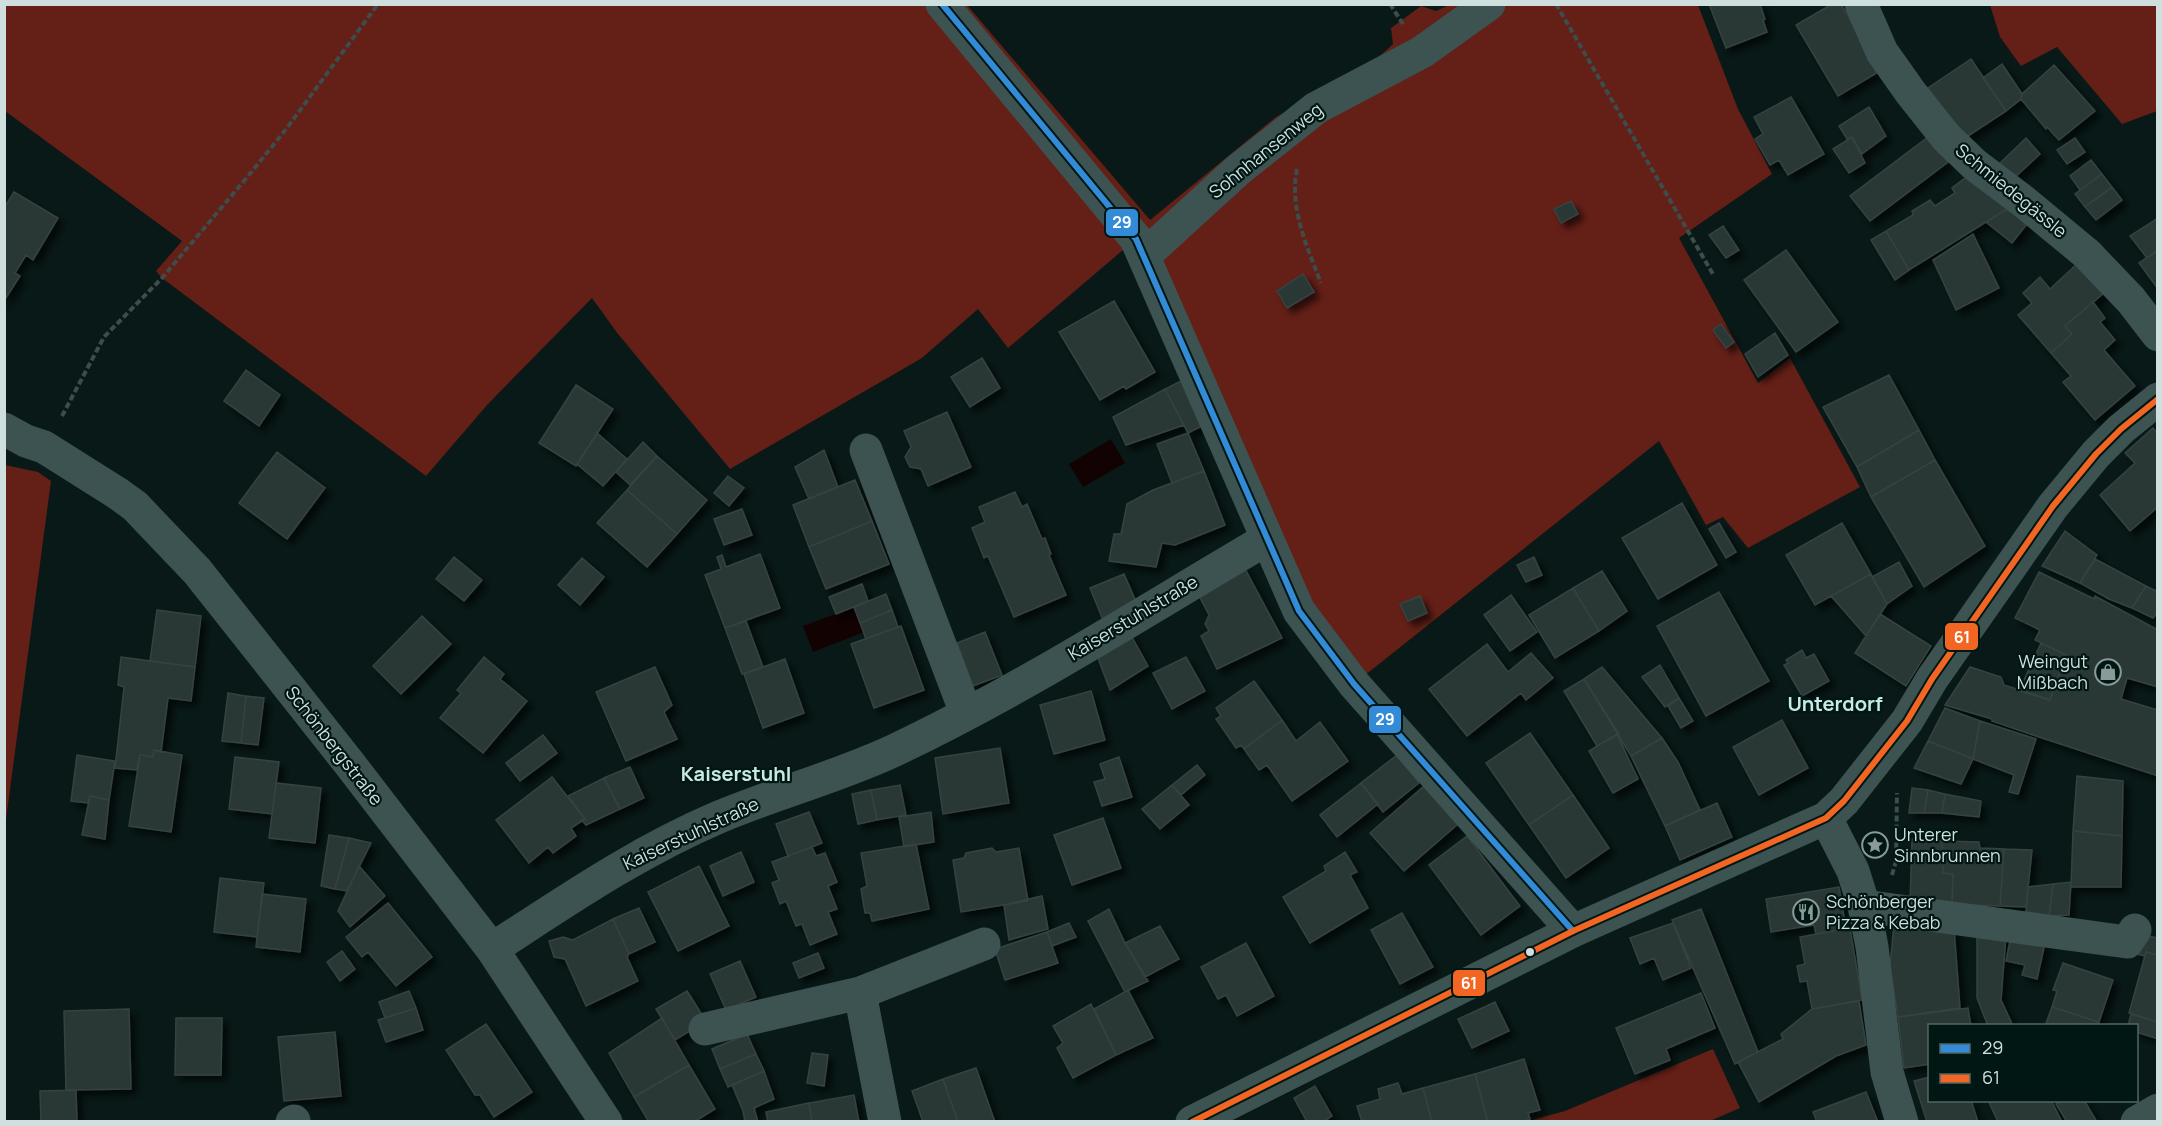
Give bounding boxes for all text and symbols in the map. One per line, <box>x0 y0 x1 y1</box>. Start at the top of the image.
street label: Sohnhansenweg <box>1204 97 1327 203</box>
street label: Schmiedegässle <box>1951 138 2073 243</box>
line badge: 29 <box>1105 208 1139 237</box>
text: 29 <box>1112 211 1132 233</box>
street label: Kaiserstuhlstraße <box>1063 569 1202 665</box>
line badge: 61 <box>1944 622 1979 651</box>
text: 61 <box>1954 626 1970 648</box>
place label: Weingut Mißbach <box>2017 649 2088 694</box>
shop icon: Weingut Mißbach <box>2093 657 2123 687</box>
street label: Schönbergstraße <box>281 681 389 810</box>
district label: Unterdorf <box>1787 690 1883 717</box>
line badge: 29 <box>1368 705 1402 734</box>
text: 29 <box>1375 708 1395 730</box>
district label: Kaiserstuhl <box>681 760 791 787</box>
street label: Kaiserstuhlstraße <box>619 791 762 875</box>
place label: Unterer Sinnbrunnen <box>1894 822 2001 867</box>
place icon: Unterer Sinnbrunnen <box>1860 830 1890 860</box>
place label: Schönberger Pizza & Kebab <box>1826 889 1940 934</box>
restaurant icon: Schönberger Pizza & Kebab <box>1791 897 1821 927</box>
unlabelled marker <box>1524 946 1536 958</box>
line badge: 61 <box>1452 969 1486 997</box>
text: 61 <box>1461 972 1477 994</box>
legend <box>1928 1024 2138 1102</box>
text: 29 <box>1982 1035 2003 1059</box>
text: 61 <box>1982 1065 2000 1089</box>

